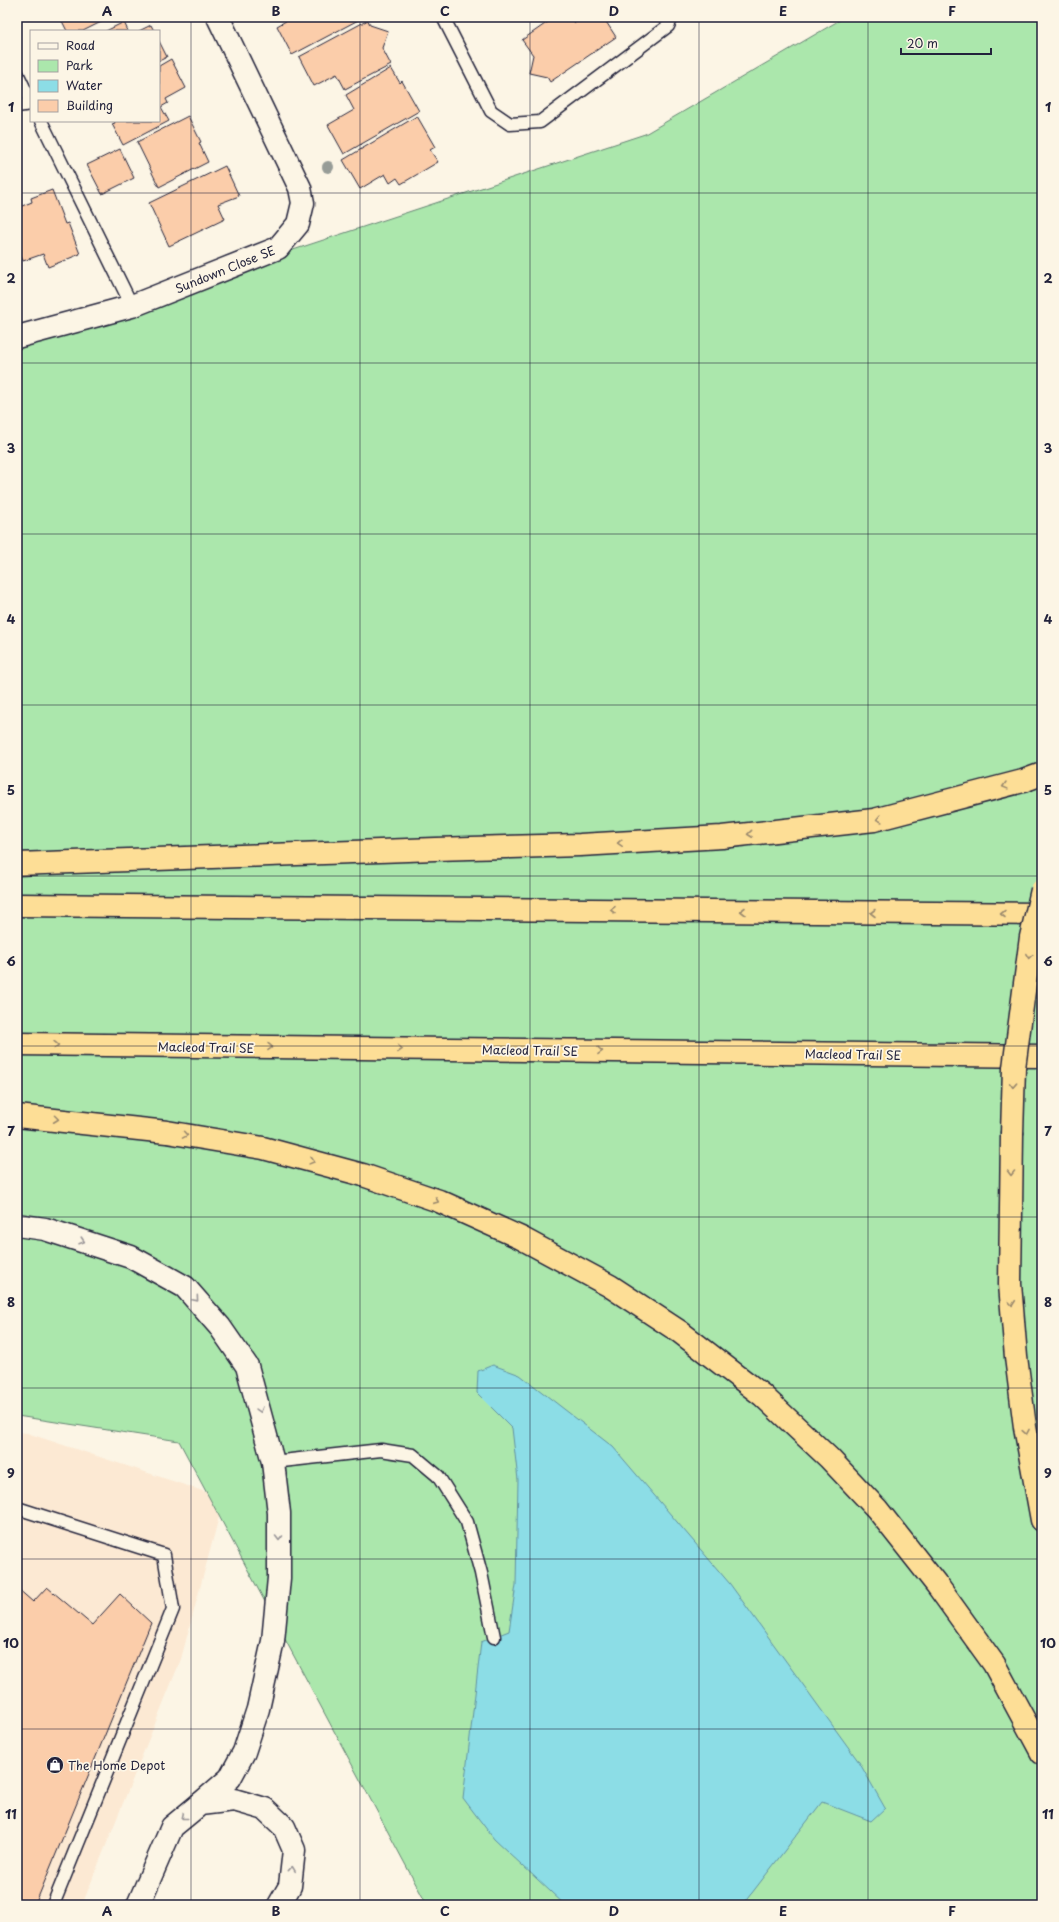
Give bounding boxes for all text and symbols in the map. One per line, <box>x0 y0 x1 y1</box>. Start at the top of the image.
text: A <box>102 1 112 20</box>
text: B <box>272 1 281 20</box>
text: C <box>440 1 450 20</box>
text: D <box>609 1 619 20</box>
text: E <box>779 1 787 20</box>
text: F <box>948 1 956 20</box>
legend <box>30 30 160 122</box>
scale bar <box>901 30 991 56</box>
text: 20 m <box>907 34 938 52</box>
text: Road <box>66 36 95 54</box>
text: Park <box>66 56 93 74</box>
text: Water <box>66 76 103 94</box>
text: Building <box>66 96 113 114</box>
text: 1 <box>8 97 14 116</box>
text: 1 <box>1045 97 1051 116</box>
street label: Sundown Close SE <box>172 241 278 297</box>
text: 2 <box>6 268 16 287</box>
text: 2 <box>1043 268 1053 287</box>
text: 3 <box>7 438 16 457</box>
text: 3 <box>1044 438 1053 457</box>
text: 4 <box>7 609 16 628</box>
text: 4 <box>1044 609 1053 628</box>
text: 5 <box>7 780 15 799</box>
text: 5 <box>1044 780 1052 799</box>
one-way arrow <box>1002 781 1009 790</box>
one-way arrow <box>876 814 883 823</box>
one-way arrow <box>747 829 753 838</box>
one-way arrow <box>617 838 623 847</box>
one-way arrow <box>610 906 616 914</box>
one-way arrow <box>740 907 746 916</box>
one-way arrow <box>870 909 876 917</box>
one-way arrow <box>1000 910 1006 918</box>
text: 6 <box>6 951 16 970</box>
text: 6 <box>1043 951 1053 970</box>
one-way arrow <box>1025 953 1034 959</box>
street label: Macleod Trail SE <box>158 1037 254 1057</box>
street label: Macleod Trail SE <box>482 1040 578 1060</box>
one-way arrow <box>53 1041 59 1049</box>
one-way arrow <box>267 1043 273 1051</box>
street label: Macleod Trail SE <box>805 1044 901 1064</box>
one-way arrow <box>397 1045 403 1053</box>
one-way arrow <box>597 1047 603 1055</box>
one-way arrow <box>1009 1082 1018 1088</box>
one-way arrow <box>53 1114 59 1123</box>
text: 7 <box>7 1121 15 1140</box>
text: 7 <box>1044 1121 1052 1140</box>
one-way arrow <box>182 1130 188 1139</box>
one-way arrow <box>308 1156 315 1165</box>
one-way arrow <box>1007 1170 1015 1176</box>
one-way arrow <box>432 1196 439 1204</box>
one-way arrow <box>78 1236 85 1245</box>
text: 8 <box>7 1292 15 1311</box>
text: 8 <box>1044 1292 1052 1311</box>
one-way arrow <box>191 1294 199 1302</box>
one-way arrow <box>1007 1299 1016 1306</box>
one-way arrow <box>255 1406 264 1413</box>
one-way arrow <box>1021 1429 1030 1435</box>
text: 9 <box>7 1463 15 1482</box>
text: 9 <box>1044 1463 1052 1482</box>
one-way arrow <box>275 1535 283 1541</box>
text: 10 <box>3 1633 19 1652</box>
text: 10 <box>1040 1633 1056 1652</box>
shop icon: The Home Depot <box>45 1755 65 1775</box>
place label: The Home Depot <box>68 1756 165 1774</box>
text: 11 <box>5 1804 17 1823</box>
text: 11 <box>1042 1804 1054 1823</box>
one-way arrow <box>181 1813 189 1820</box>
one-way arrow <box>287 1866 296 1872</box>
text: A <box>102 1901 112 1920</box>
text: B <box>272 1901 281 1920</box>
text: C <box>440 1901 450 1920</box>
text: D <box>609 1901 619 1920</box>
text: E <box>779 1901 787 1920</box>
text: F <box>948 1901 956 1920</box>

